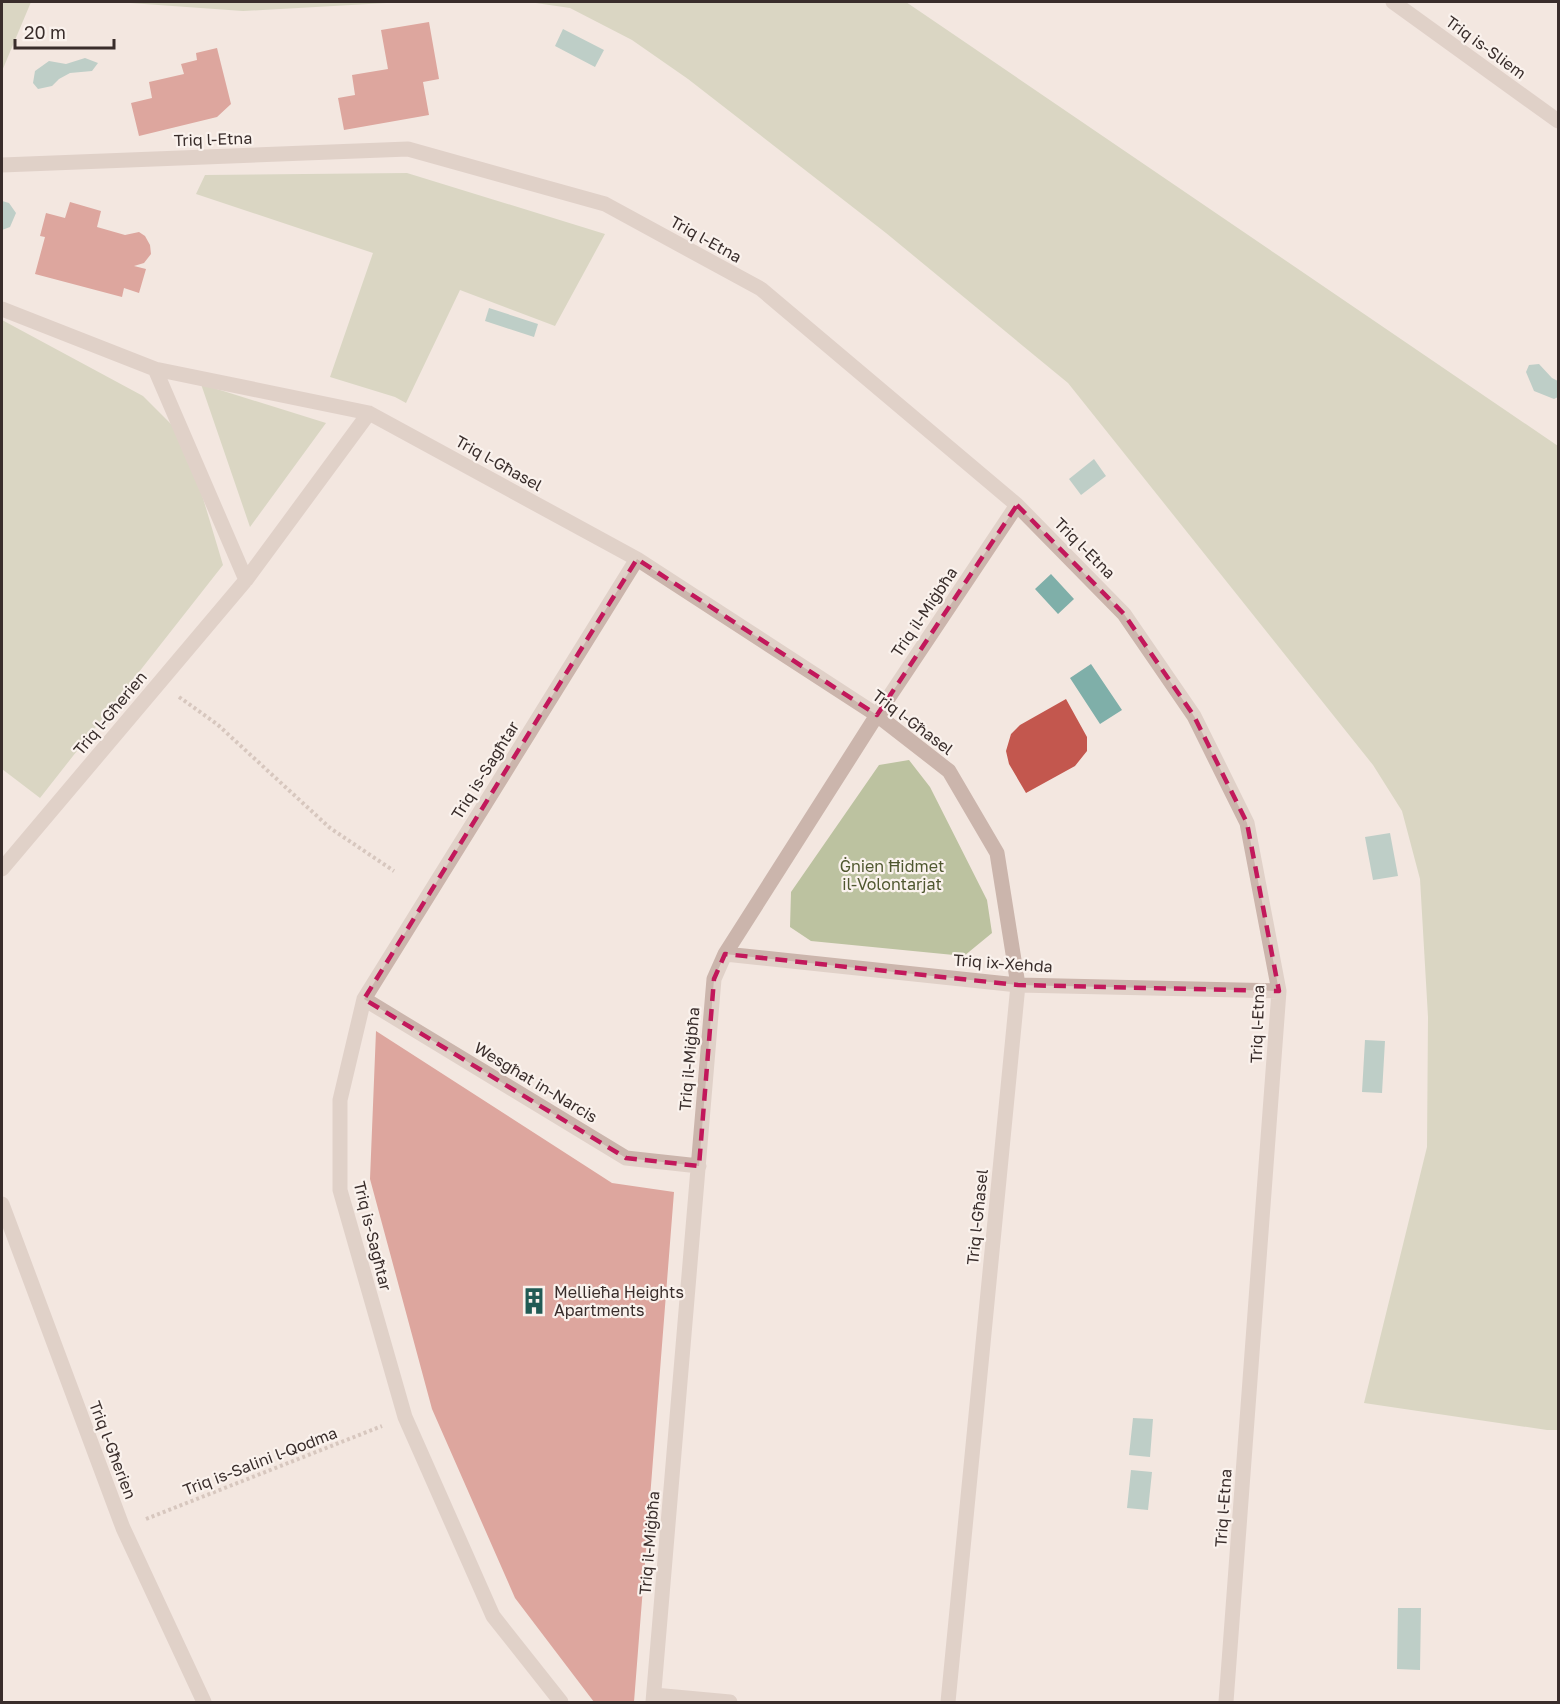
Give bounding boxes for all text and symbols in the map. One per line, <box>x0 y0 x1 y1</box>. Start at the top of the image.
street label: Triq is-Sliem <box>1442 11 1530 83</box>
scale bar <box>15 12 114 50</box>
text: 20 m <box>24 21 66 43</box>
street label: Triq l-Etna <box>173 128 253 150</box>
street label: Triq l-Etna <box>667 211 745 267</box>
street label: Triq l-Għasel <box>452 431 546 495</box>
street label: Triq l-Etna <box>1050 513 1120 583</box>
street label: Triq il-Miġbħa <box>887 563 961 661</box>
street label: Triq l-Għerien <box>69 667 151 759</box>
street label: Triq l-Għasel <box>868 685 958 759</box>
street label: Triq is-Sagħtar <box>447 717 523 823</box>
park label: Ġnien Ħidmet il-Volontarjat <box>840 856 944 894</box>
street label: Triq ix-Xehda <box>953 950 1053 976</box>
street label: Triq l-Etna <box>1246 984 1268 1064</box>
street label: Triq il-Miġbħa <box>674 1006 704 1112</box>
street label: Wesgħat in-Narcis <box>471 1037 601 1127</box>
street label: Triq l-Għasel <box>962 1168 992 1266</box>
street label: Triq is-Sagħtar <box>350 1179 396 1293</box>
place label: Mellieħa Heights Apartments <box>554 1282 684 1320</box>
building icon: Mellieħa Heights Apartments <box>519 1286 549 1316</box>
street label: Triq l-Għerien <box>85 1398 141 1502</box>
street label: Triq is-Salini l-Qodma <box>180 1422 340 1500</box>
street label: Triq l-Etna <box>1210 1468 1236 1548</box>
street label: Triq il-Miġbħa <box>634 1490 664 1596</box>

